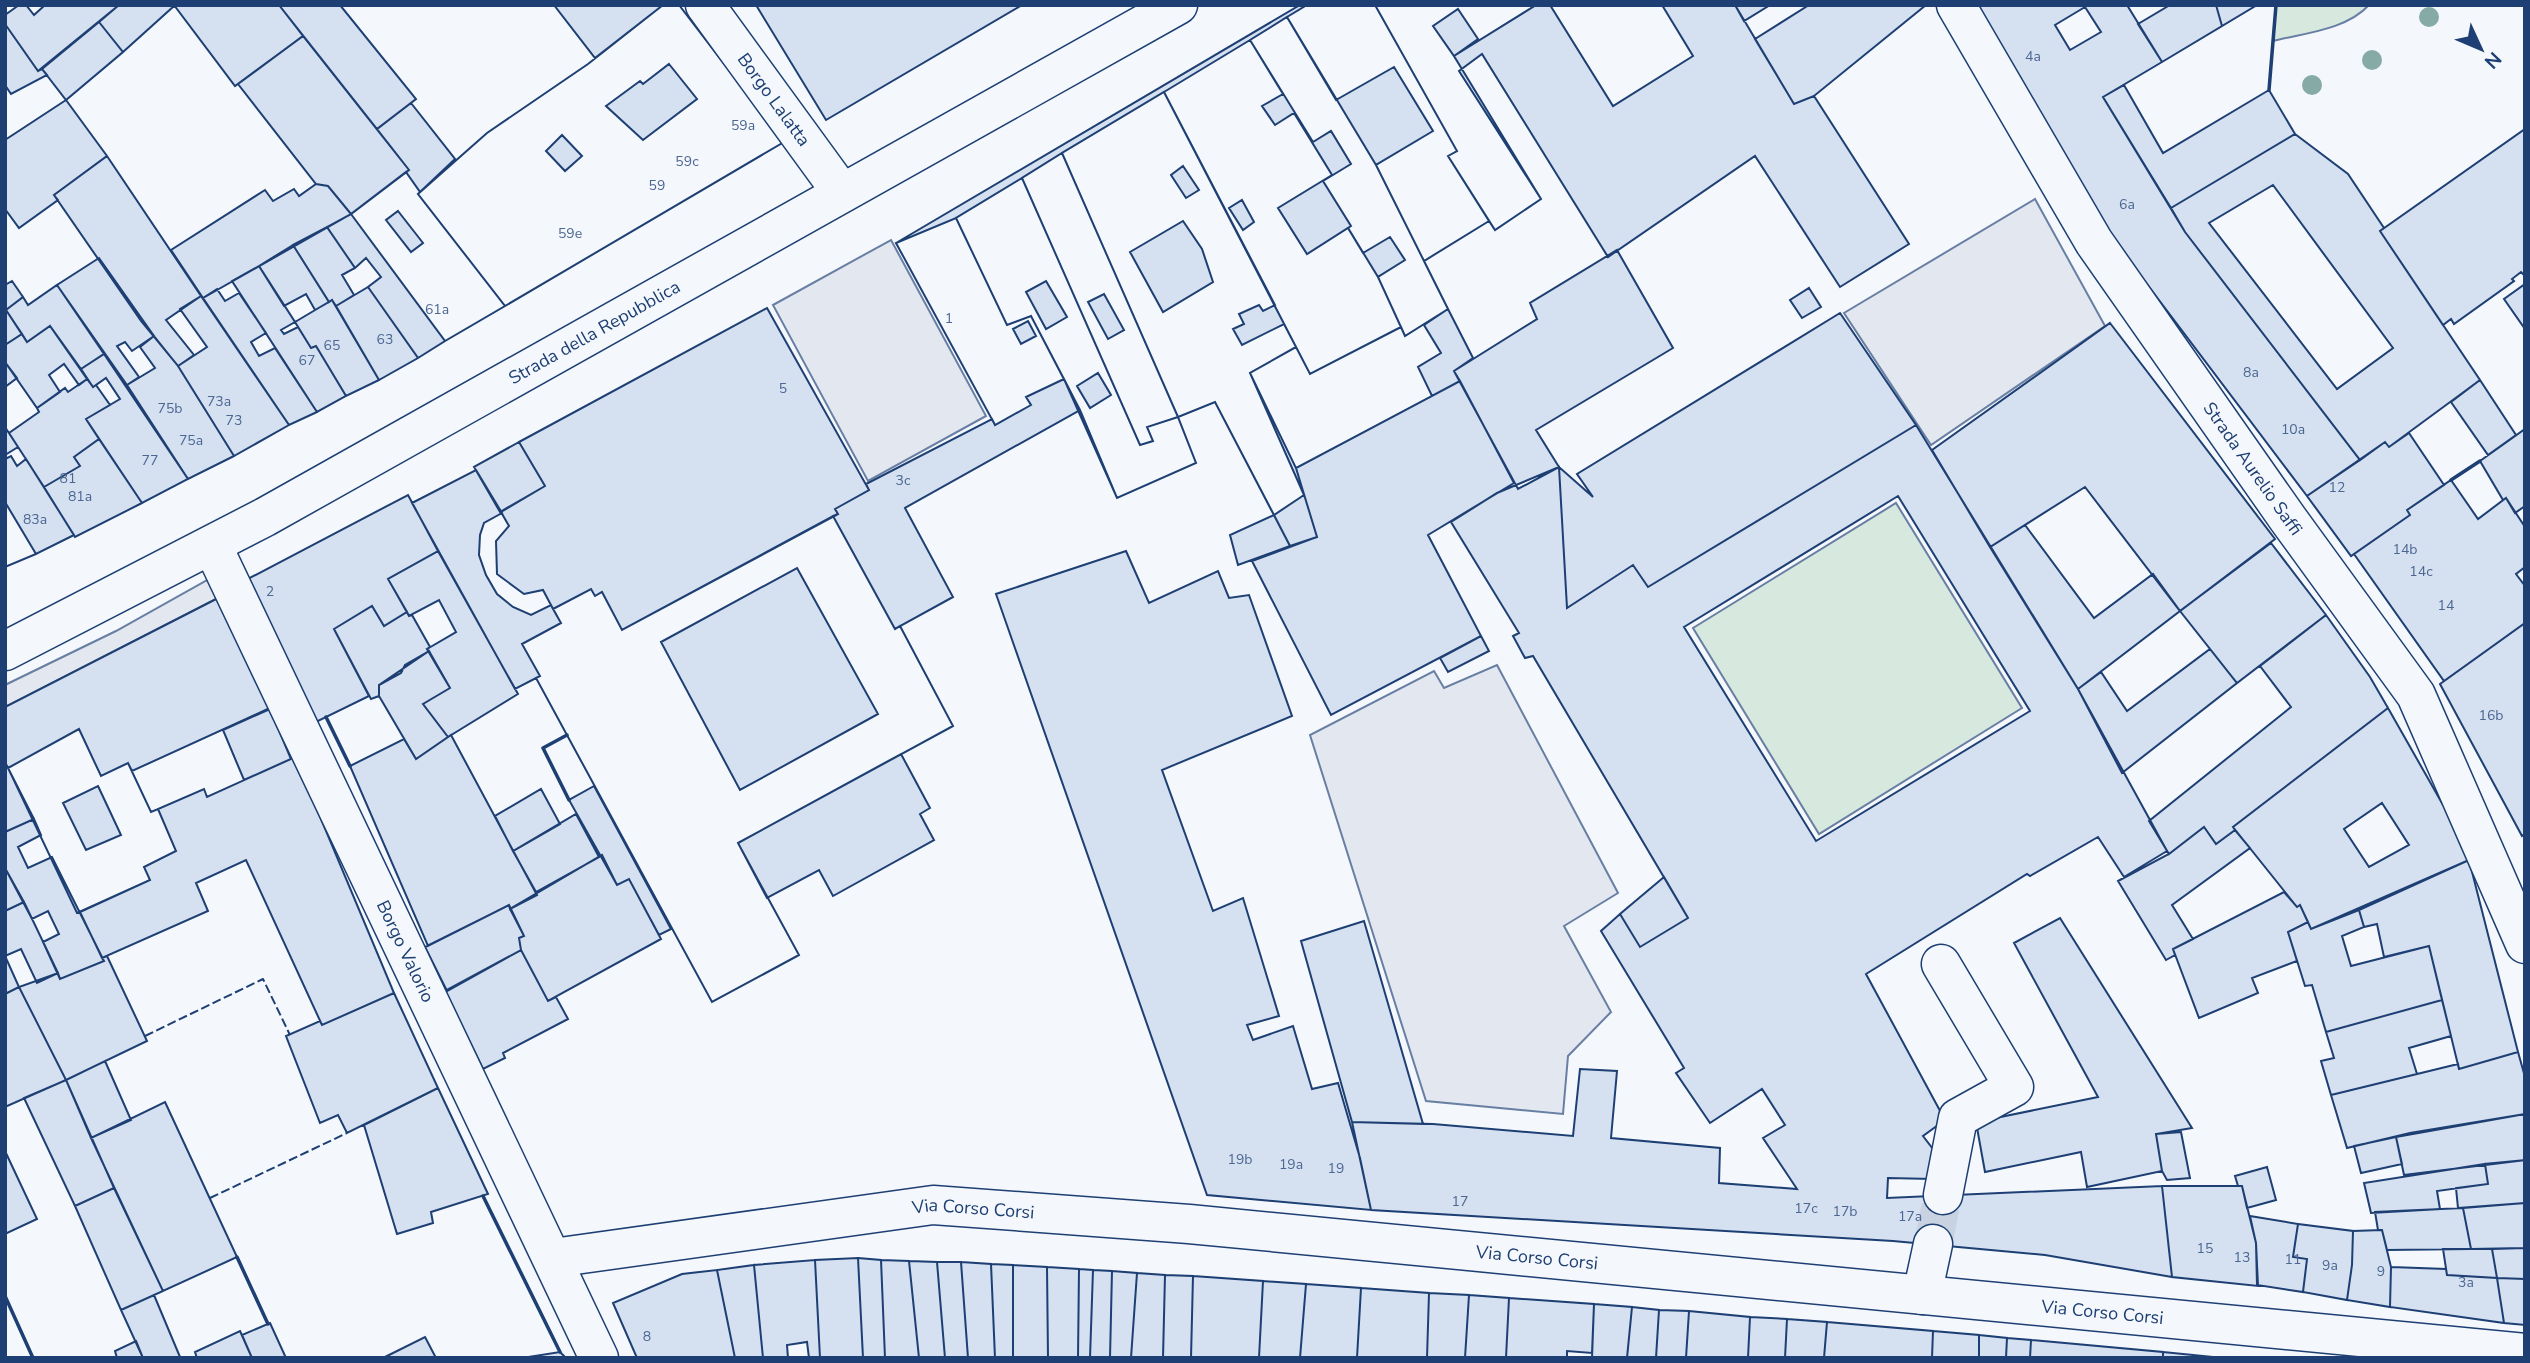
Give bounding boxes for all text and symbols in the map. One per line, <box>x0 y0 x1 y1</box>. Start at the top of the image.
north arrow <box>2446 14 2516 84</box>
text: N <box>2478 46 2507 74</box>
house number: 4a <box>2025 47 2041 66</box>
street label: Borgo Lalatta <box>732 48 816 151</box>
house number: 59a <box>731 116 755 135</box>
house number: 59c <box>675 152 699 171</box>
house number: 59 <box>649 176 665 195</box>
house number: 6a <box>2119 195 2135 214</box>
house number: 59e <box>558 224 582 243</box>
street label: Strada della Repubblica <box>504 275 684 390</box>
house number: 61a <box>425 300 449 319</box>
house number: 1 <box>945 309 953 328</box>
house number: 63 <box>377 330 393 349</box>
house number: 65 <box>324 336 340 355</box>
house number: 67 <box>299 351 315 370</box>
house number: 8a <box>2243 363 2259 382</box>
house number: 5 <box>779 379 787 398</box>
house number: 73a <box>207 392 231 411</box>
street label: Strada Aurelio Saffi <box>2198 397 2308 540</box>
house number: 75b <box>158 399 182 418</box>
house number: 73 <box>226 411 242 430</box>
house number: 10a <box>2281 420 2305 439</box>
house number: 75a <box>179 431 203 450</box>
house number: 77 <box>142 451 158 470</box>
house number: 81 <box>60 469 76 488</box>
house number: 3c <box>896 471 911 490</box>
house number: 12 <box>2329 478 2345 497</box>
house number: 81a <box>68 487 92 506</box>
house number: 83a <box>23 510 47 529</box>
house number: 14b <box>2393 540 2417 559</box>
house number: 14c <box>2409 562 2433 581</box>
house number: 2 <box>266 582 274 601</box>
house number: 14 <box>2438 596 2454 615</box>
house number: 16b <box>2479 706 2503 725</box>
street label: Borgo Valorio <box>371 896 440 1006</box>
house number: 19b <box>1228 1150 1252 1169</box>
house number: 19a <box>1279 1155 1303 1174</box>
house number: 19 <box>1328 1159 1344 1178</box>
house number: 17 <box>1452 1192 1468 1211</box>
street label: Via Corso Corsi <box>910 1193 1035 1224</box>
house number: 17c <box>1794 1199 1818 1218</box>
house number: 17b <box>1833 1202 1857 1221</box>
house number: 17a <box>1898 1207 1922 1226</box>
house number: 15 <box>2197 1239 2213 1258</box>
street label: Via Corso Corsi <box>1474 1240 1599 1275</box>
house number: 13 <box>2234 1248 2250 1267</box>
house number: 11 <box>2285 1250 2301 1269</box>
house number: 9a <box>2322 1256 2338 1275</box>
house number: 9 <box>2377 1262 2385 1281</box>
house number: 3a <box>2458 1273 2474 1292</box>
street label: Via Corso Corsi <box>2039 1294 2165 1330</box>
house number: 8 <box>643 1327 651 1346</box>

